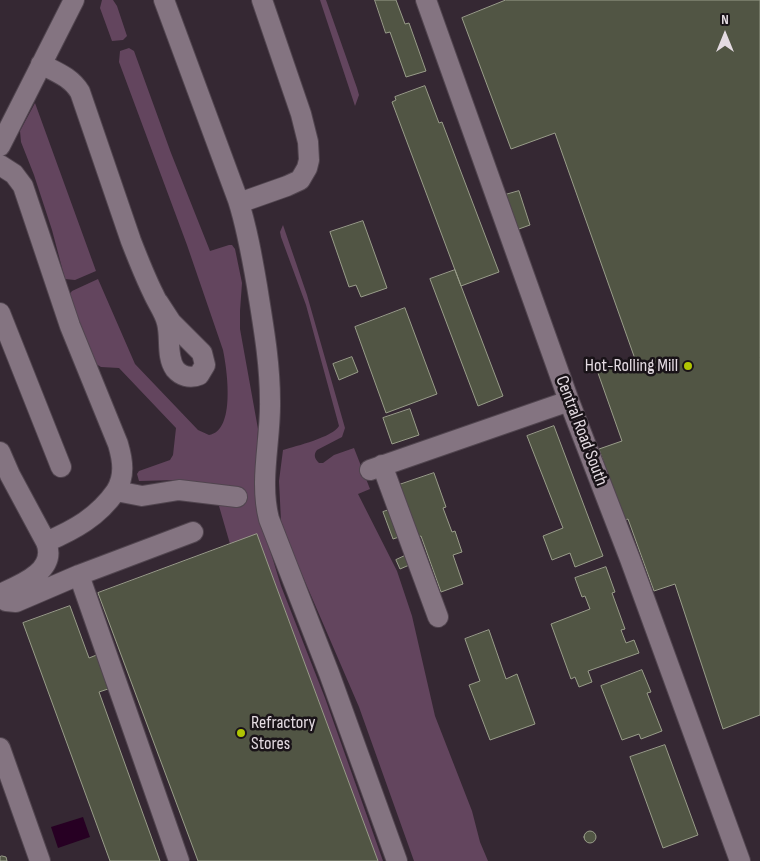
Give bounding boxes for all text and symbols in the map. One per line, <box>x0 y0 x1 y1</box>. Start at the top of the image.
north arrow <box>700 10 750 60</box>
text: N <box>721 11 729 28</box>
place label: Hot-Rolling Mill <box>585 355 678 377</box>
marker: Hot-Rolling Mill <box>682 360 694 372</box>
street label: Central Road South <box>550 373 612 489</box>
place label: Refractory Stores <box>251 712 316 754</box>
marker: Refractory Stores <box>235 727 247 739</box>

